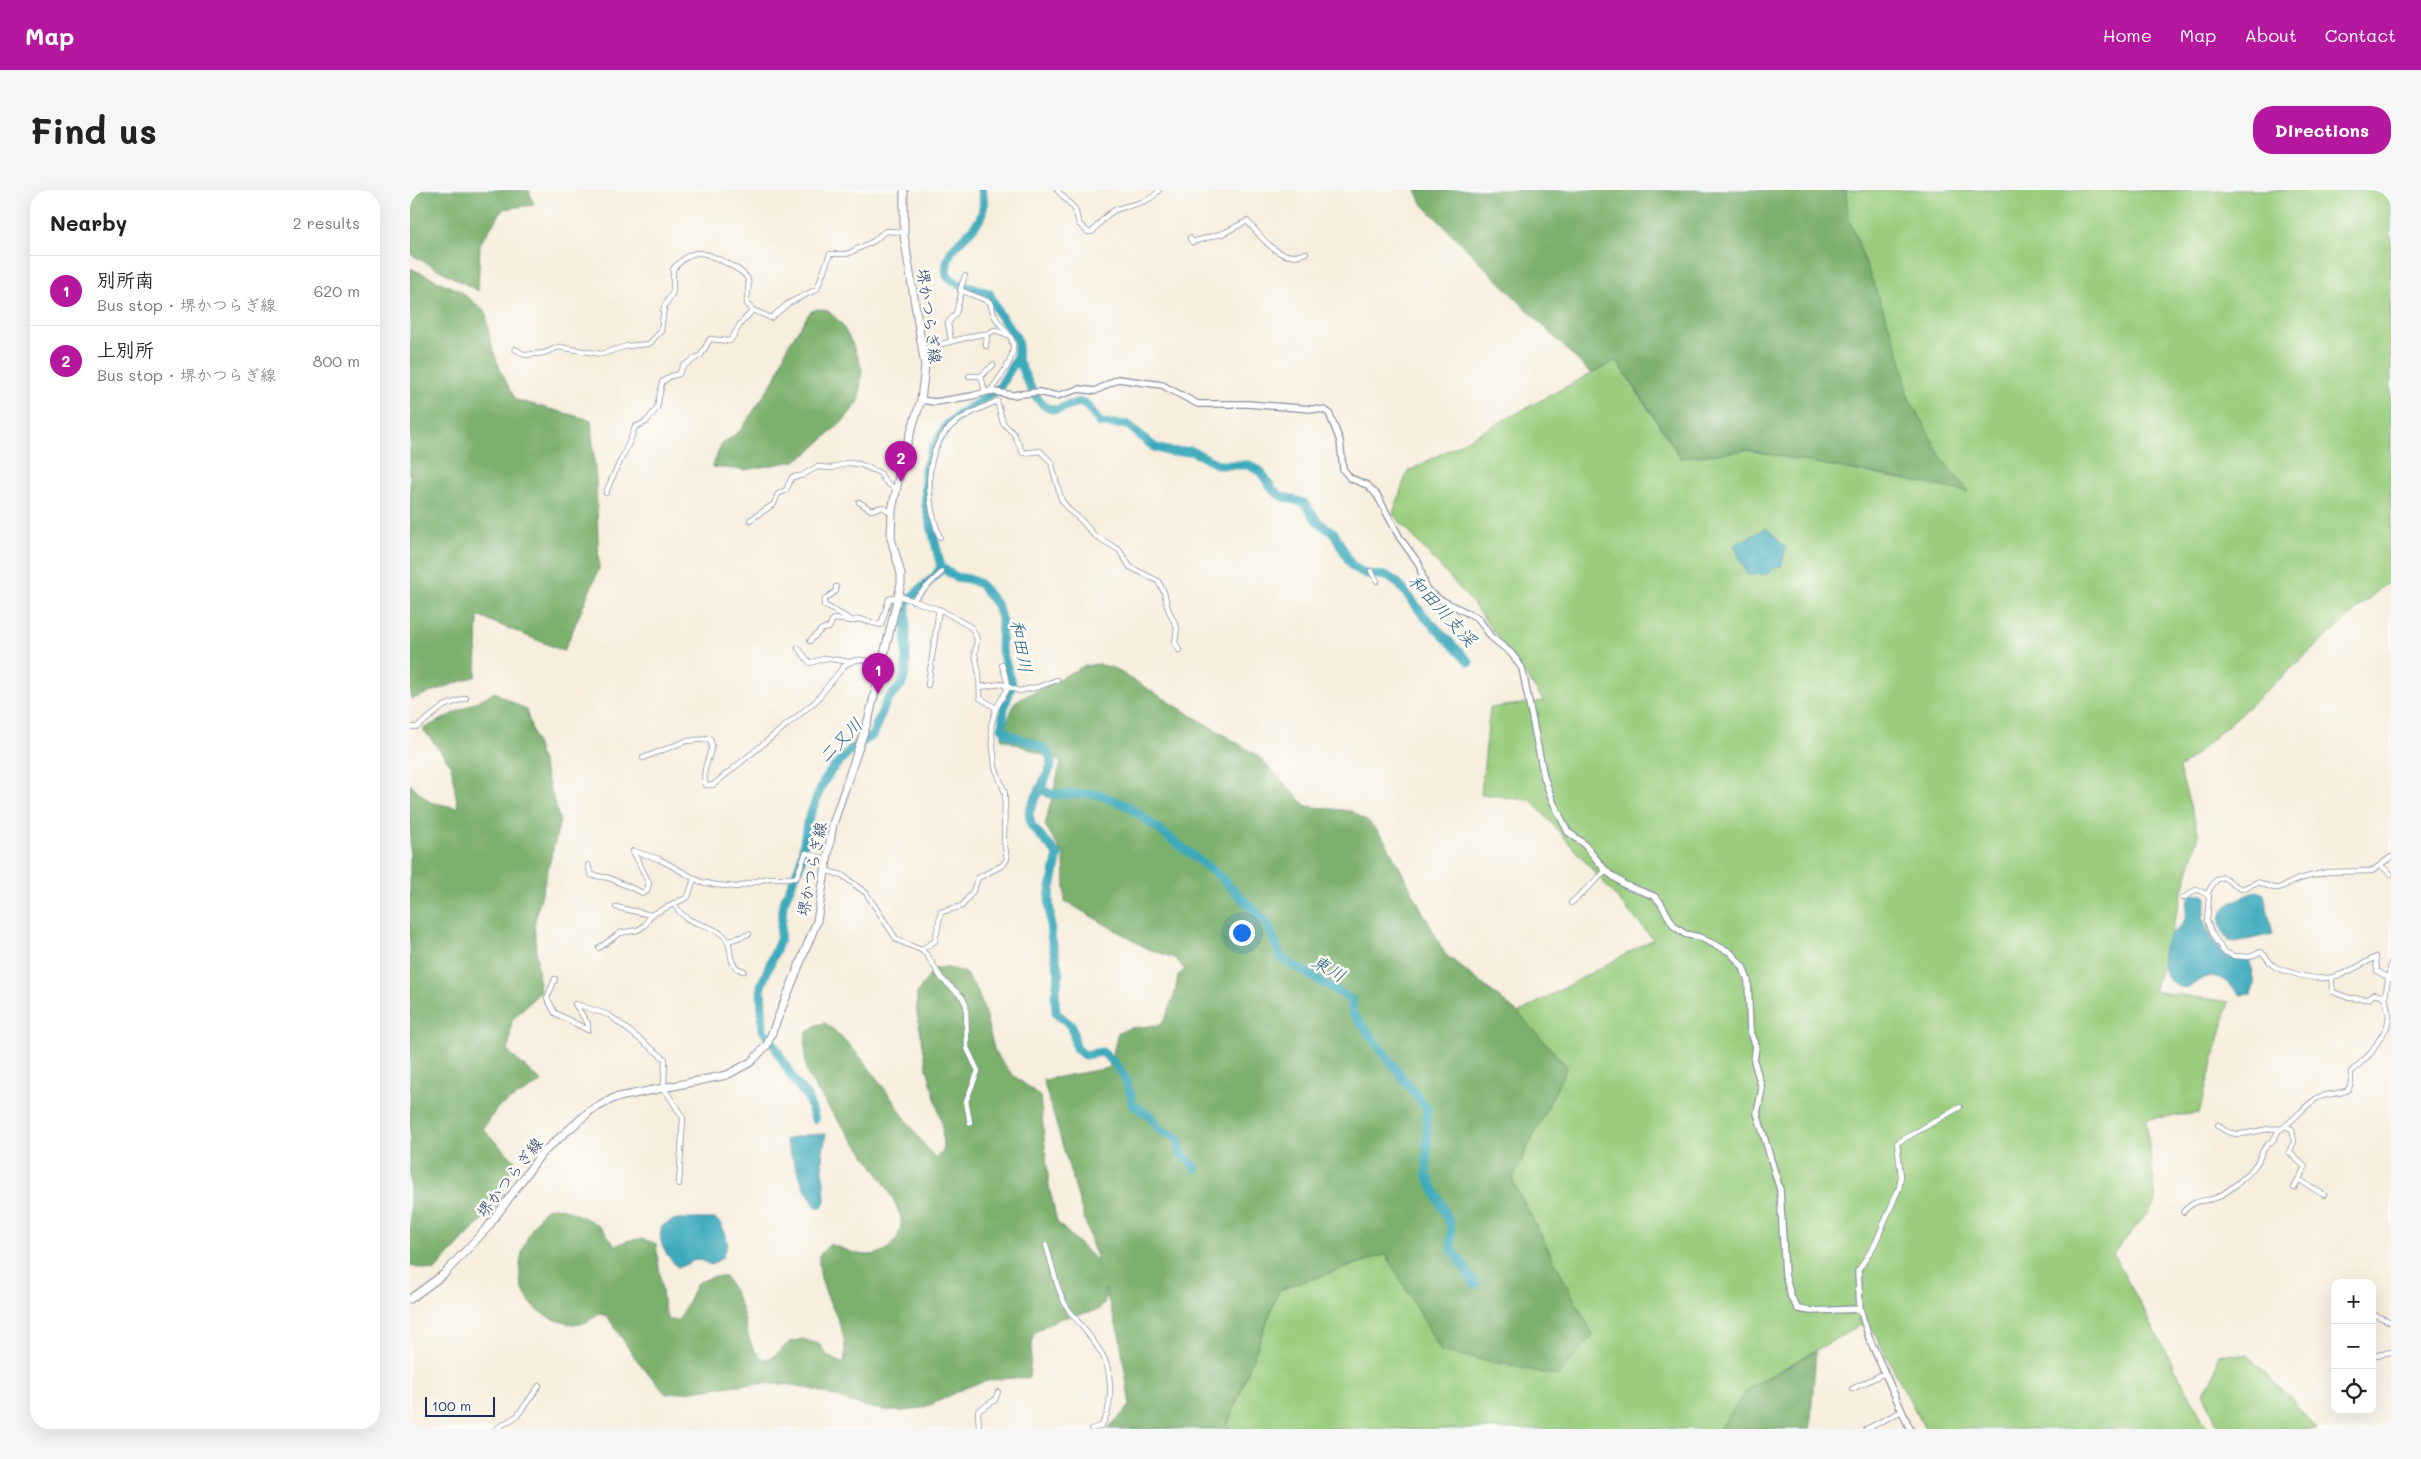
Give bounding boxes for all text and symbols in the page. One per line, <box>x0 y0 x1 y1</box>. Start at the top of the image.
text: Map <box>25 20 74 51</box>
text: Home <box>2103 23 2152 47</box>
text: Map <box>2180 23 2216 47</box>
text: About <box>2244 23 2297 47</box>
text: Contact <box>2325 23 2396 47</box>
button: Directions <box>2253 106 2391 154</box>
text: Find us <box>30 107 157 153</box>
text: Nearby <box>50 209 127 236</box>
text: 2 results <box>293 212 360 233</box>
text: 別所南 <box>97 267 154 292</box>
street label: 堺かつらぎ線 <box>913 267 947 365</box>
text: 1 <box>62 280 70 301</box>
text: 620 m <box>314 280 360 301</box>
text: Bus stop · 堺かつらぎ線 <box>97 294 276 315</box>
text: 上別所 <box>97 337 154 362</box>
text: 2 <box>62 350 70 371</box>
text: 800 m <box>313 350 360 371</box>
text: Bus stop · 堺かつらぎ線 <box>97 364 276 385</box>
pin: 2 <box>885 441 917 482</box>
water label: 和田川支渓 <box>1404 569 1483 652</box>
water label: 和田川 <box>1005 617 1039 675</box>
pin: 1 <box>862 653 894 694</box>
water label: 二又川 <box>813 712 867 768</box>
street label: 堺かつらぎ線 <box>792 820 830 918</box>
your location <box>1229 920 1255 946</box>
water label: 東川 <box>1307 949 1351 987</box>
street label: 堺かつらぎ線 <box>471 1133 547 1221</box>
map controls <box>2331 1279 2376 1414</box>
button: + <box>2331 1279 2376 1324</box>
button: − <box>2331 1324 2376 1369</box>
button: locate <box>2331 1369 2376 1414</box>
scale bar <box>425 1394 495 1417</box>
text: 100 m <box>432 1396 471 1415</box>

